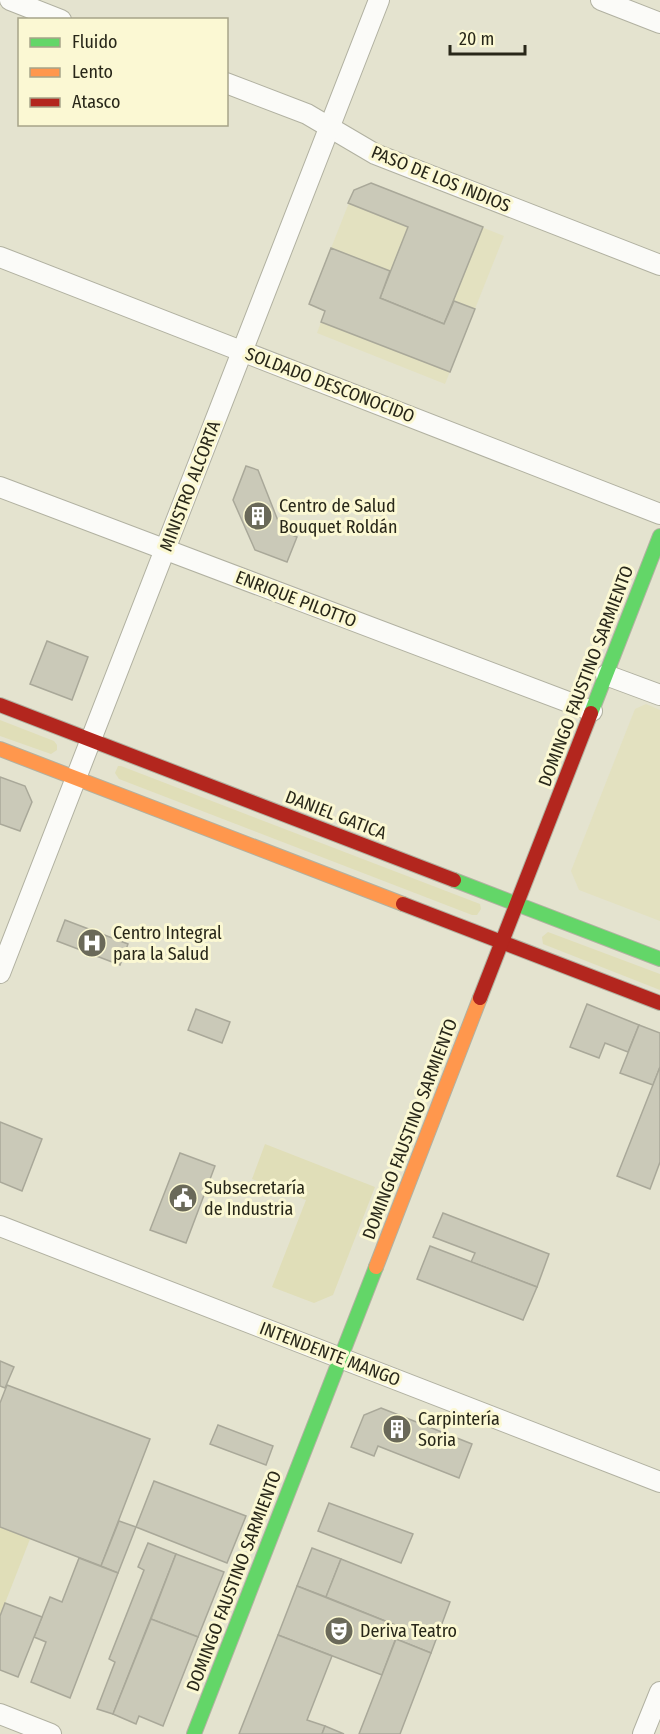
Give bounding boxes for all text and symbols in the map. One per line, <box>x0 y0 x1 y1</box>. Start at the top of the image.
legend <box>18 18 228 126</box>
scale bar <box>450 18 525 56</box>
text: 20 m <box>459 28 494 50</box>
text: Fluido <box>72 31 118 53</box>
text: Lento <box>72 61 113 83</box>
text: Atasco <box>72 91 120 113</box>
street label: PASO DE LOS INDIOS <box>368 141 514 217</box>
street label: SOLDADO DESCONOCIDO <box>242 343 418 427</box>
street label: MINISTRO ALCORTA <box>155 417 225 554</box>
place label: Centro de Salud Bouquet Roldán <box>279 495 397 538</box>
building icon: Centro de Salud Bouquet Roldán <box>242 500 274 532</box>
street label: DOMINGO FAUSTINO SARMIENTO <box>534 563 638 789</box>
street label: ENRIQUE PILOTTO <box>232 566 360 632</box>
street label: DANIEL GATICA <box>282 786 390 845</box>
place label: Centro Integral para la Salud <box>113 922 222 965</box>
hospital icon: Centro Integral para la Salud <box>76 927 108 959</box>
street label: DOMINGO FAUSTINO SARMIENTO <box>358 1016 462 1242</box>
place label: Subsecretaría de Industria <box>204 1177 305 1220</box>
public building icon: Subsecretaría de Industria <box>167 1182 199 1214</box>
street label: INTENDENTE MANGO <box>257 1317 403 1391</box>
place label: Carpintería Soria <box>418 1408 500 1451</box>
building icon: Carpintería Soria <box>381 1413 413 1445</box>
street label: DOMINGO FAUSTINO SARMIENTO <box>182 1468 286 1694</box>
theatre icon: Deriva Teatro <box>323 1615 355 1647</box>
place label: Deriva Teatro <box>360 1620 457 1642</box>

